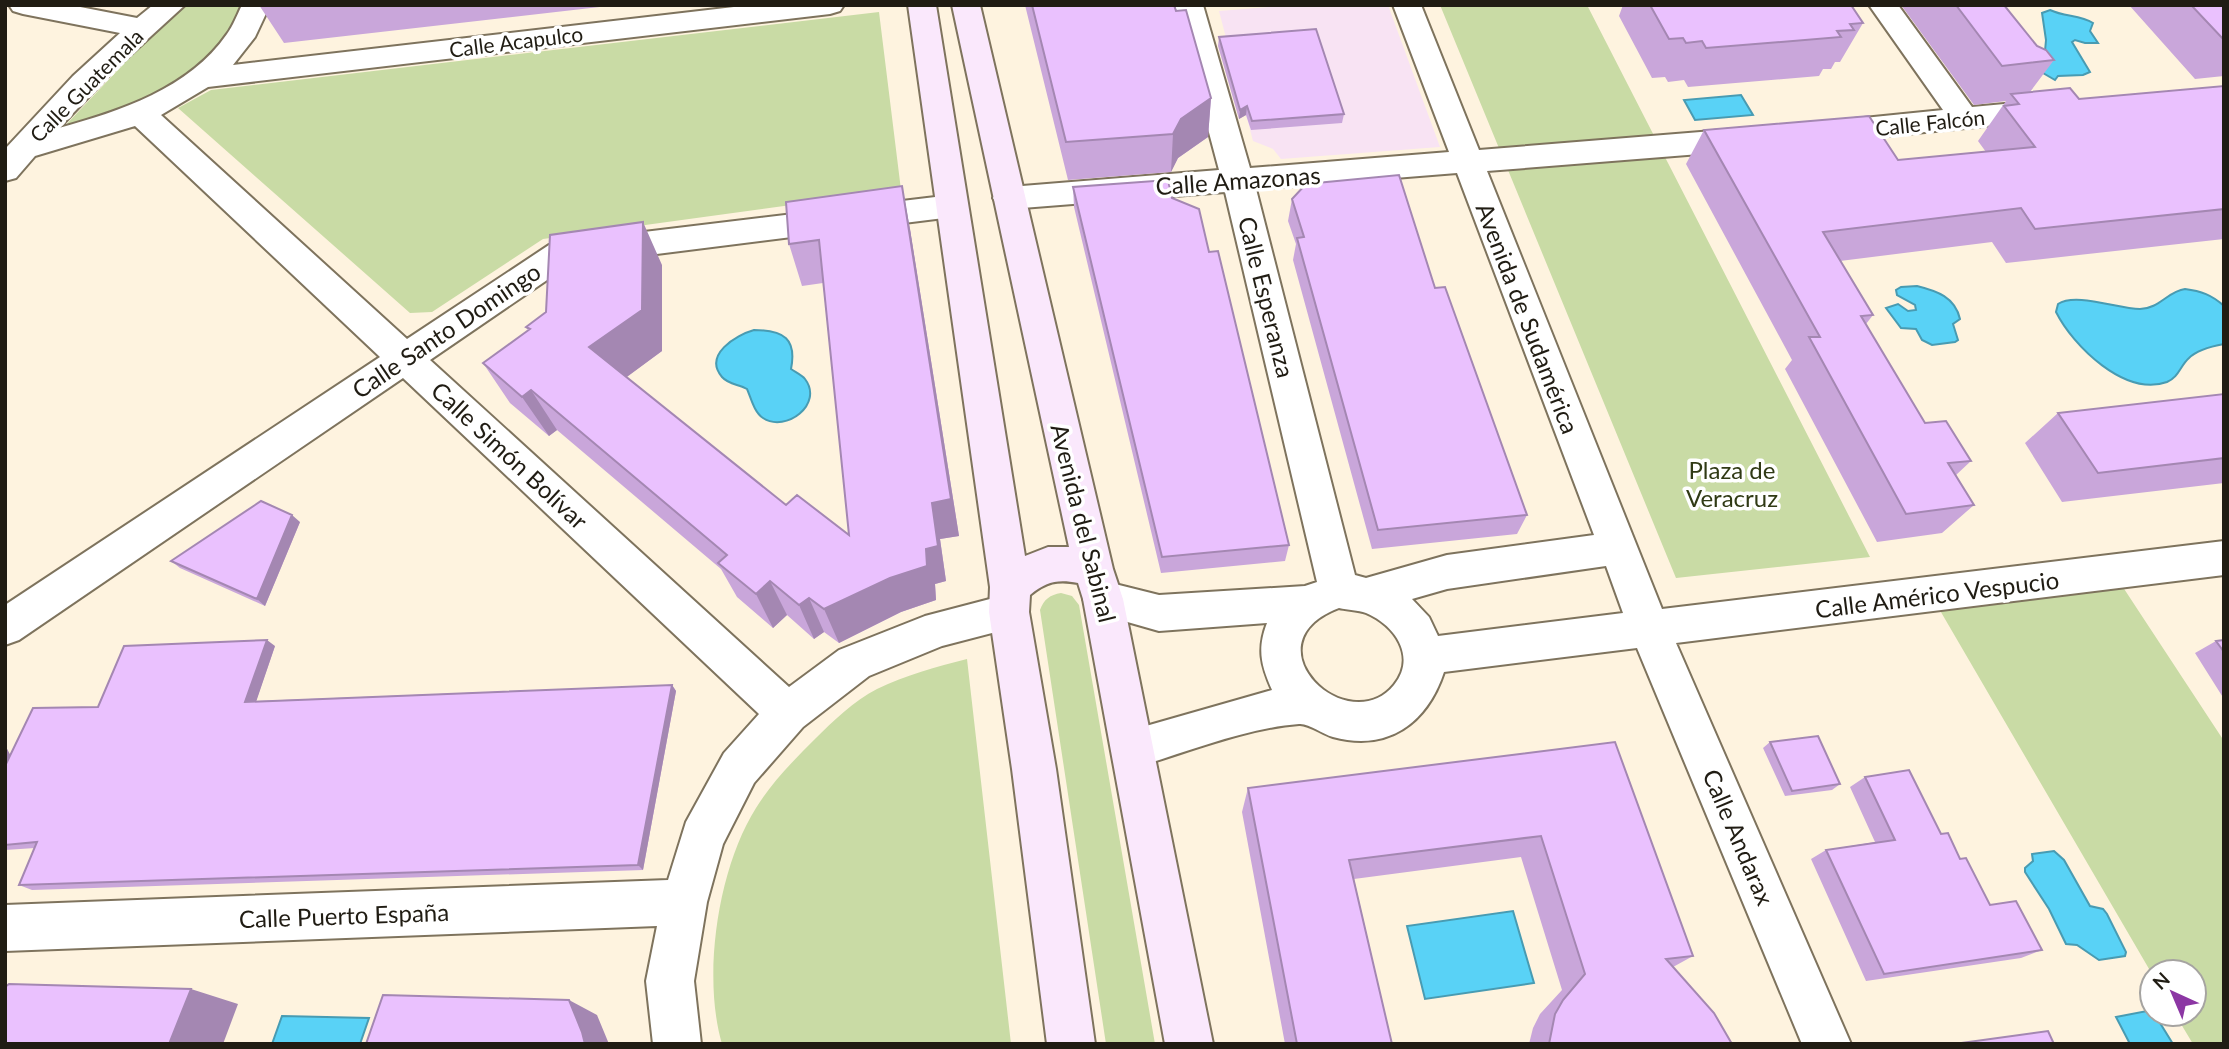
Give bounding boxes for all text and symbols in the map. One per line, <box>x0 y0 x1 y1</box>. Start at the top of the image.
street label: Calle Acapulco <box>448 20 584 62</box>
street label: Calle Guatemala <box>24 23 148 147</box>
street label: Calle Falcón <box>1874 104 1986 140</box>
street label: Calle Amazonas <box>1155 160 1321 200</box>
street label: Avenida de Sudamérica <box>1471 199 1585 437</box>
street label: Calle Esperanza <box>1233 213 1301 381</box>
street label: Calle Santo Domingo <box>346 256 546 404</box>
street label: Calle Simón Bolívar <box>426 375 594 535</box>
street label: Avenida del Sabinal <box>1045 421 1123 625</box>
park label: Plaza de Veracruz <box>1686 455 1778 512</box>
street label: Calle Américo Vespucio <box>1813 565 2061 623</box>
street label: Calle Andarax <box>1697 765 1781 909</box>
street label: Calle Puerto España <box>238 897 450 933</box>
north arrow <box>2138 958 2208 1028</box>
text: N <box>2148 967 2174 994</box>

